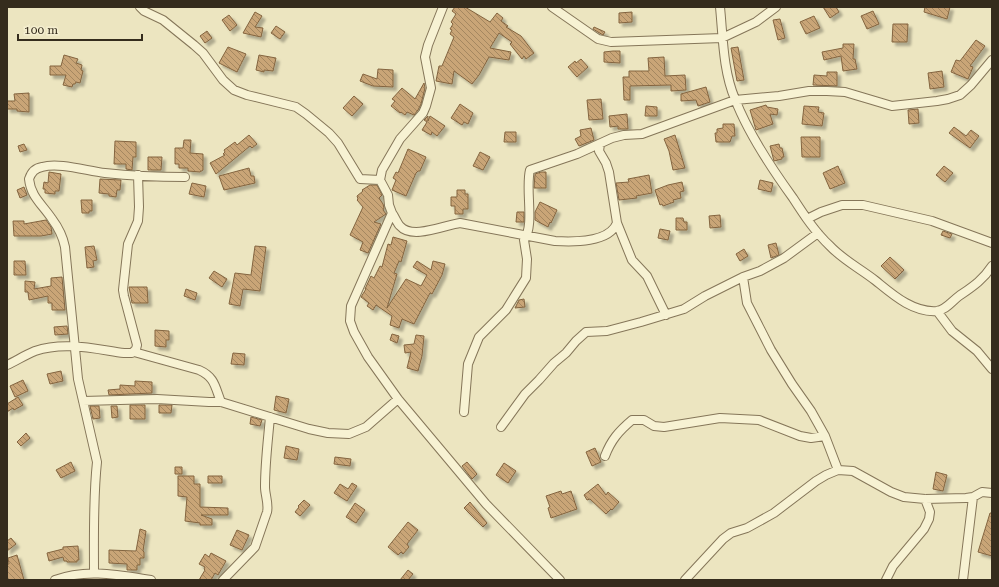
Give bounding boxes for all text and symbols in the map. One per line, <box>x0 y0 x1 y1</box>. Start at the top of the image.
scale bar <box>18 16 142 42</box>
text: 100 m <box>24 23 58 37</box>

